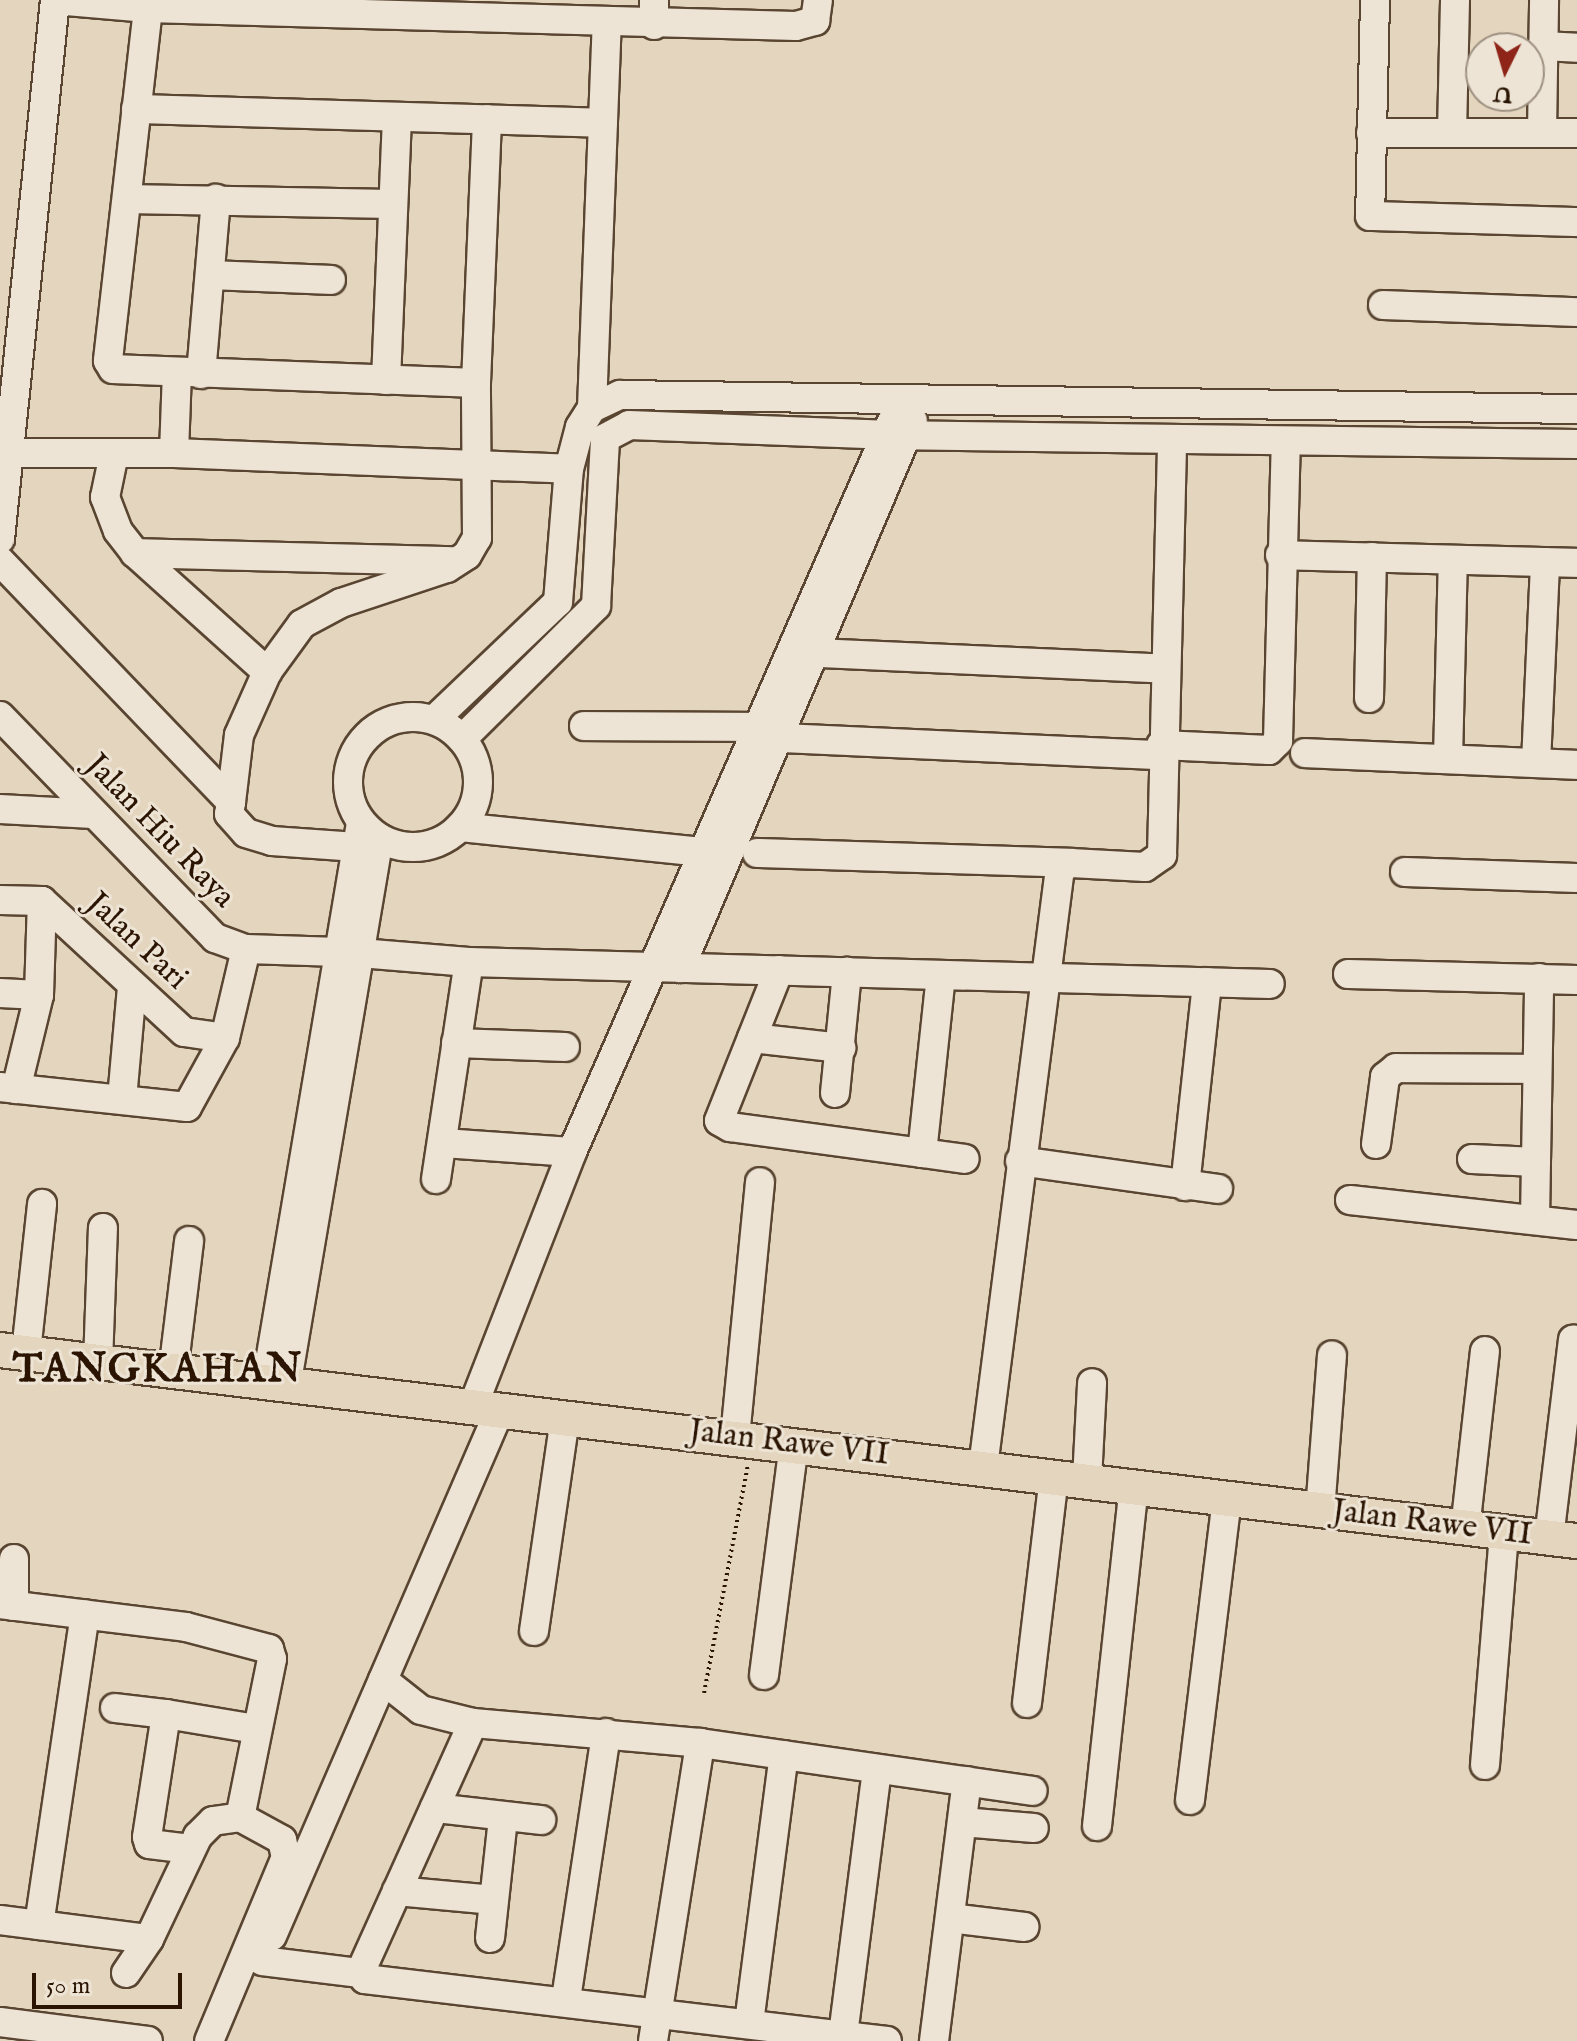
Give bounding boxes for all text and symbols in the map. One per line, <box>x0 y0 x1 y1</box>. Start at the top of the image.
north arrow <box>1465 32 1545 112</box>
text: U <box>1493 79 1514 109</box>
street label: Jalan Hiu Raya <box>76 747 242 917</box>
street label: Jalan Pari <box>77 885 195 999</box>
district label: TANGKAHAN <box>13 1347 303 1395</box>
street label: Jalan Rawe VII <box>687 1413 891 1475</box>
street label: Jalan Rawe VII <box>1330 1493 1534 1555</box>
scale bar <box>36 1957 186 2007</box>
text: 50 m <box>46 1971 90 2002</box>

